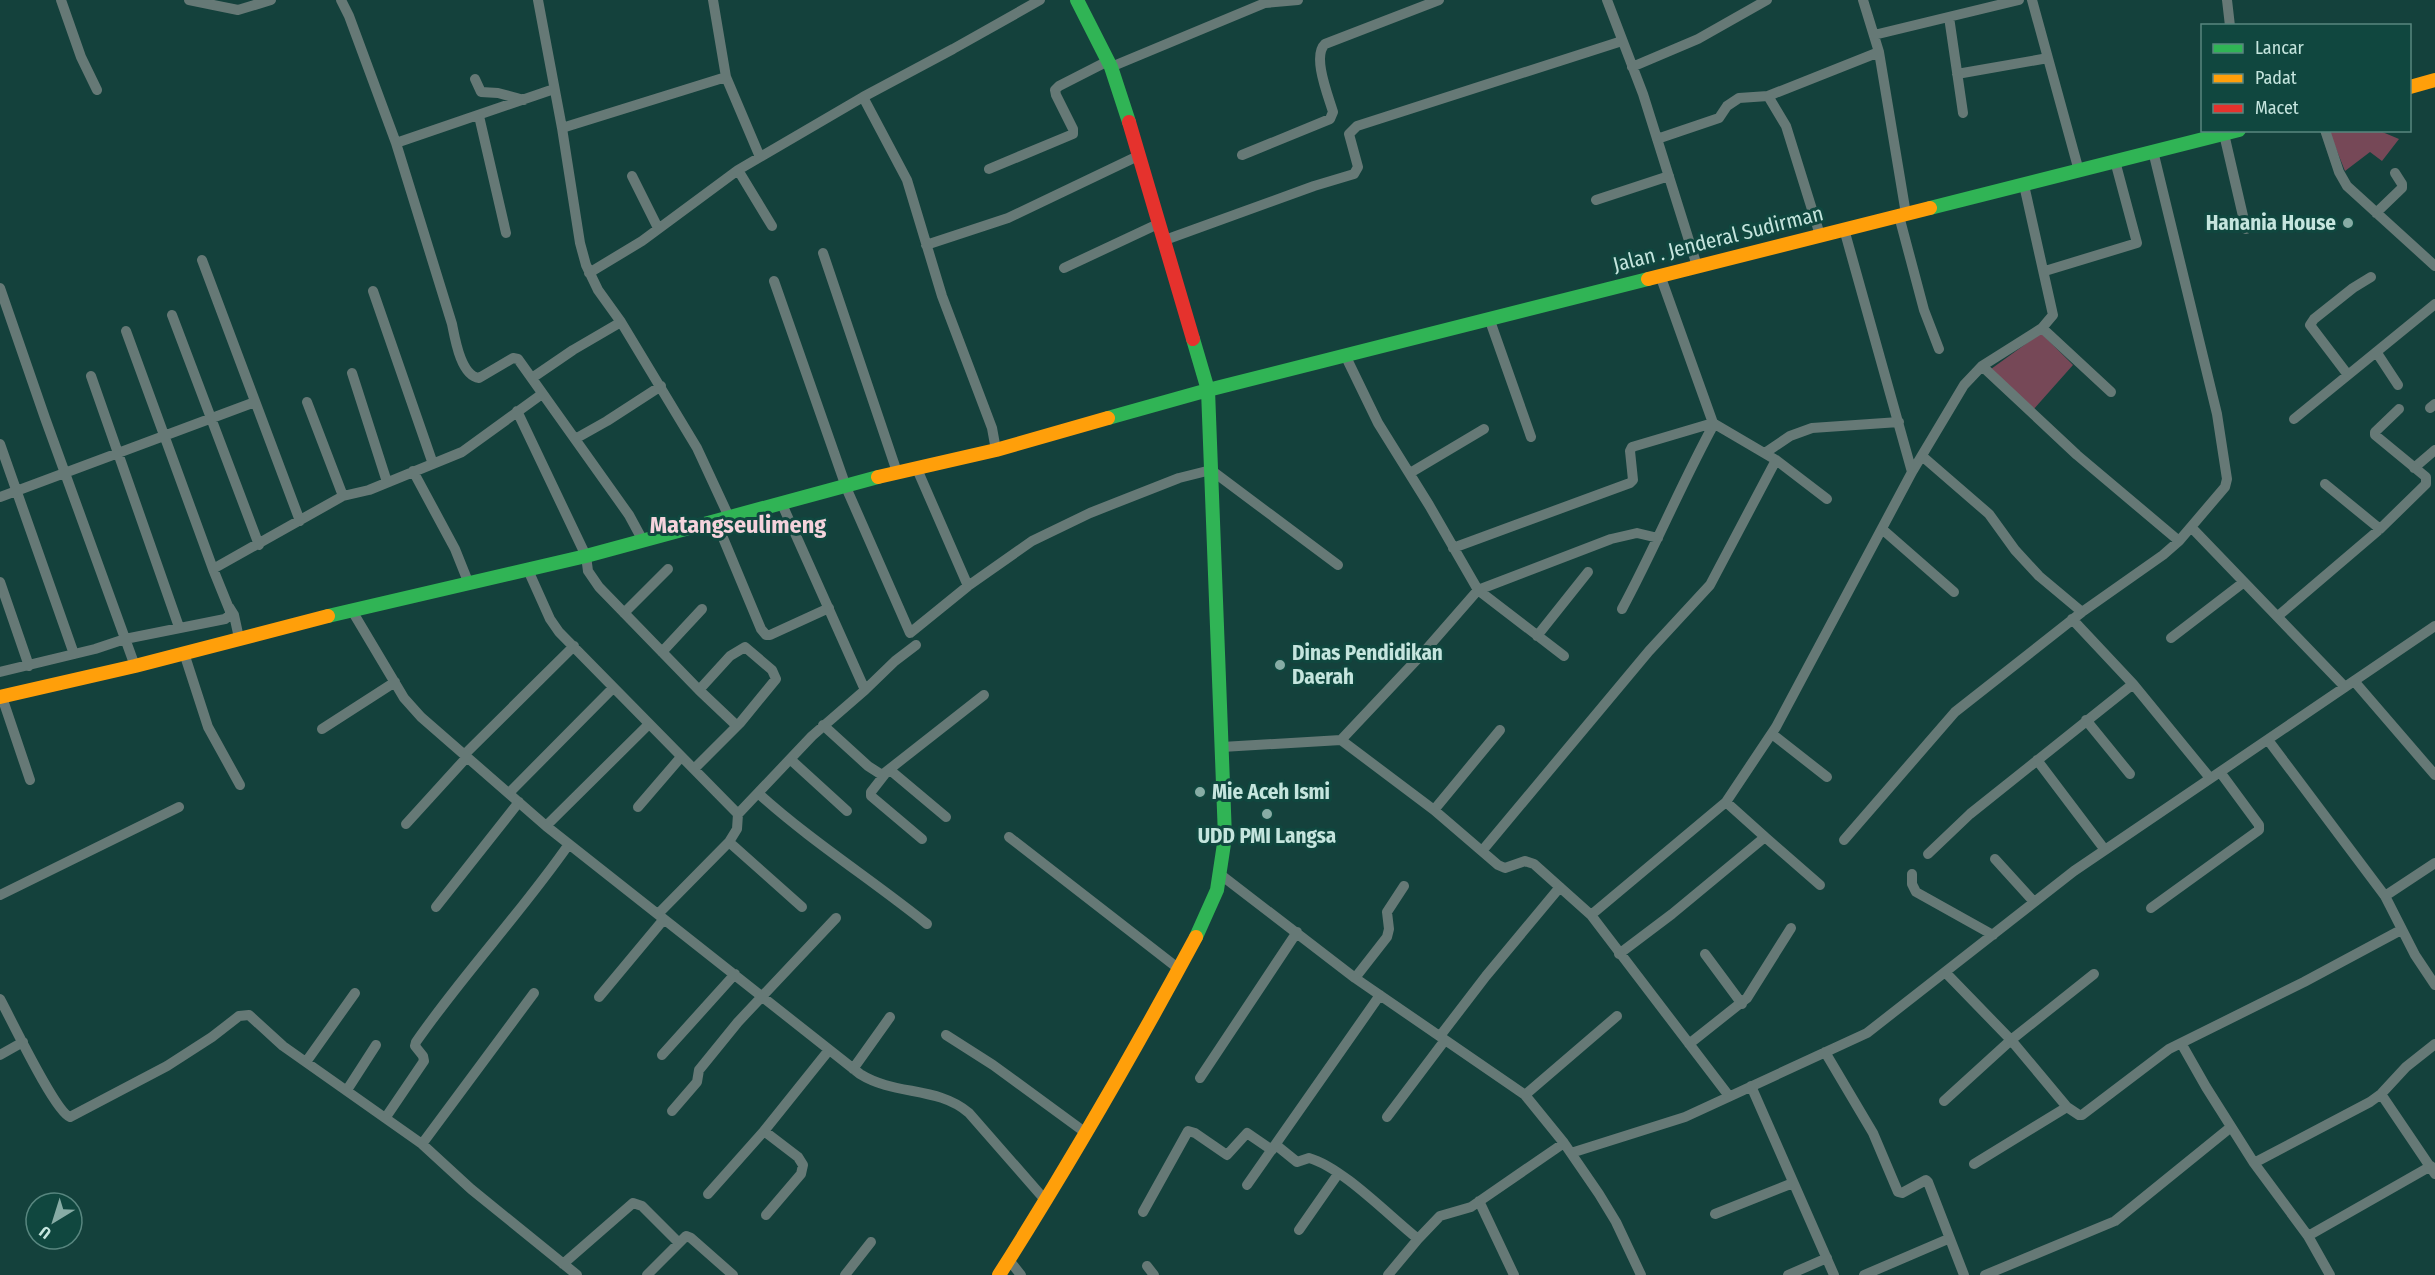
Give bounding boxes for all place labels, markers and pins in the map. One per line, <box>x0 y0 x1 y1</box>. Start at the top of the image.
place label: Hanania House <box>2206 210 2336 236</box>
marker: Hanania House <box>2341 216 2355 230</box>
place label: Dinas Pendidikan Daerah <box>1292 640 1443 690</box>
marker: Dinas Pendidikan Daerah <box>1273 658 1287 672</box>
place label: Mie Aceh Ismi <box>1212 779 1330 805</box>
marker: Mie Aceh Ismi <box>1193 785 1207 799</box>
marker: UDD PMI Langsa <box>1260 807 1274 821</box>
place label: UDD PMI Langsa <box>1198 823 1336 849</box>

